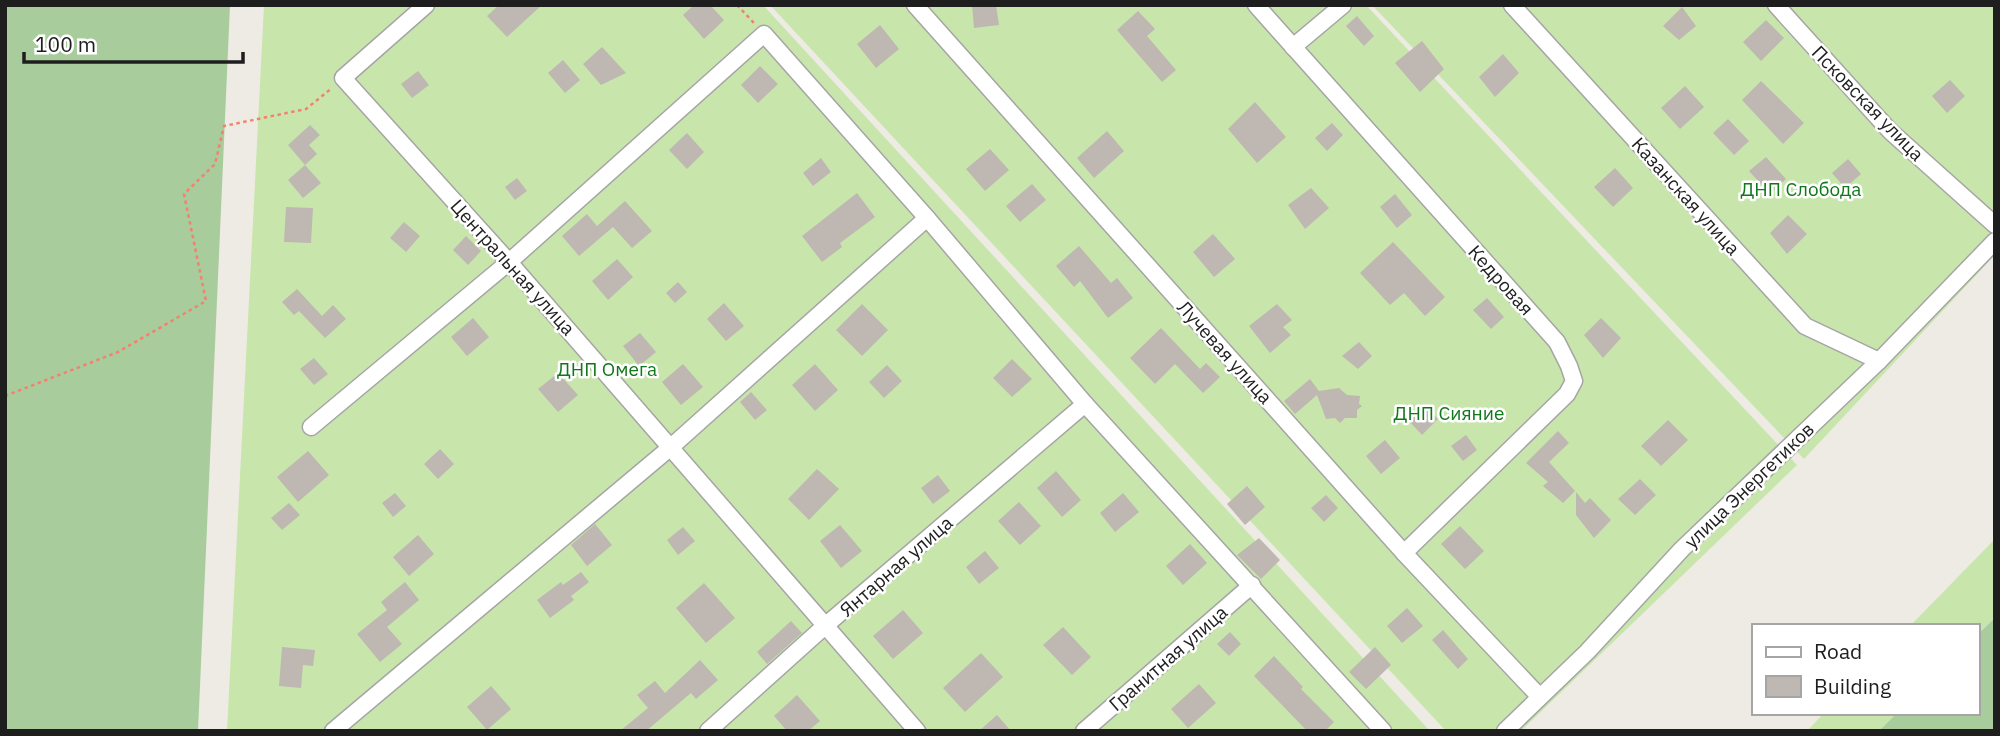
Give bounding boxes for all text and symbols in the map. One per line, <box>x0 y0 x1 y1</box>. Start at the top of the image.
scale bar <box>24 21 243 65</box>
text: 100 m <box>35 30 96 58</box>
street label: Псковская улица <box>1807 40 1929 166</box>
street label: Казанская улица <box>1627 132 1745 260</box>
park label: ДНП Слобода <box>1741 177 1861 201</box>
street label: Центральная улица <box>446 194 580 340</box>
street label: Кедровая <box>1463 240 1539 320</box>
street label: Лучевая улица <box>1172 295 1278 409</box>
park label: ДНП Омега <box>557 357 657 381</box>
park label: ДНП Сияние <box>1394 401 1504 425</box>
street label: улица Энергетиков <box>1679 417 1819 553</box>
street label: Янтарная улица <box>835 510 957 622</box>
street label: Гранитная улица <box>1104 600 1232 716</box>
legend <box>1752 624 1979 715</box>
text: Road <box>1814 637 1862 665</box>
text: Building <box>1814 672 1891 700</box>

